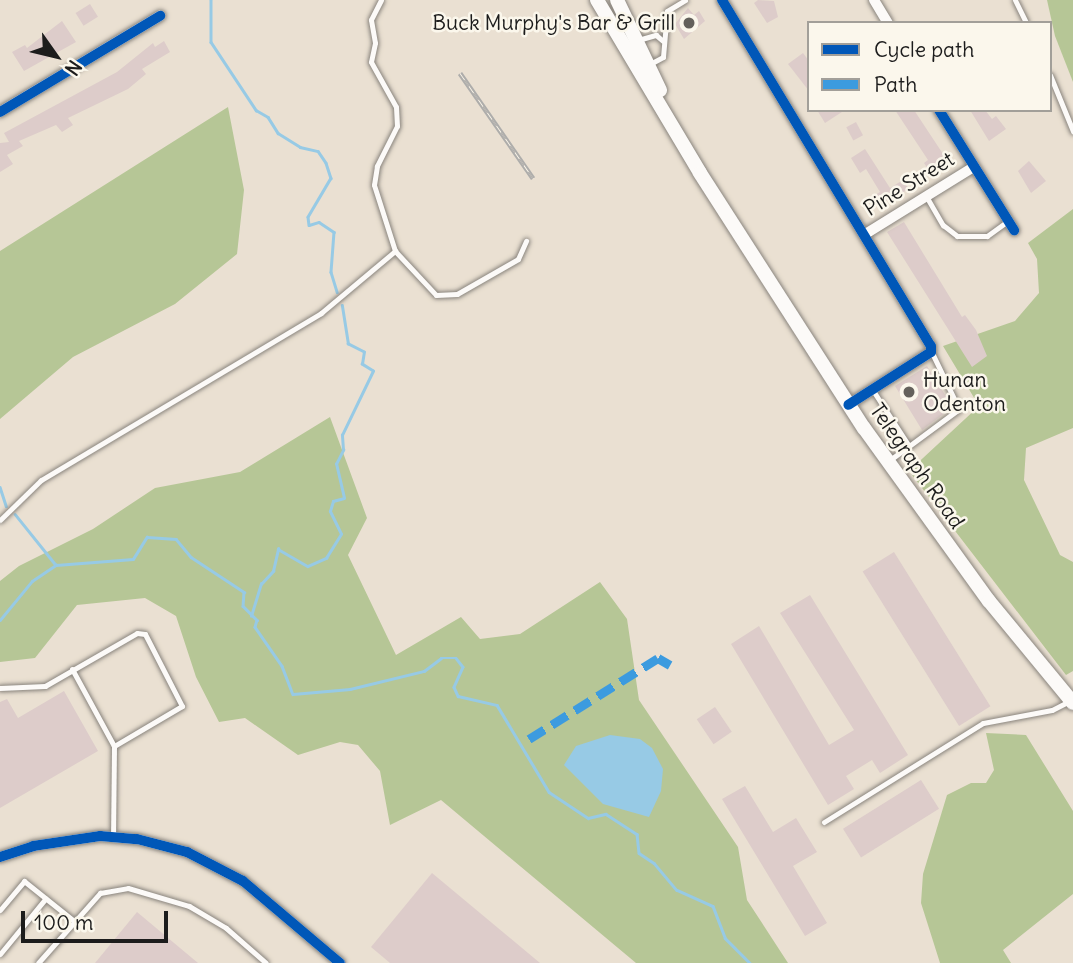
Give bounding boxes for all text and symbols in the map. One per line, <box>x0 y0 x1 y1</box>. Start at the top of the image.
place label: Buck Murphy's Bar & Grill <box>432 10 675 36</box>
marker: Buck Murphy's Bar & Grill <box>681 15 697 31</box>
north arrow <box>21 21 91 91</box>
legend <box>807 21 1052 112</box>
text: Cycle path <box>874 36 974 63</box>
text: N <box>60 56 87 80</box>
text: Path <box>874 71 917 98</box>
street label: Pine Street <box>859 146 959 222</box>
place label: Hunan Odenton <box>923 367 1006 417</box>
marker: Hunan Odenton <box>901 384 917 400</box>
street label: Telegraph Road <box>864 398 970 534</box>
scale bar <box>24 897 172 941</box>
text: 100 m <box>34 909 93 936</box>

